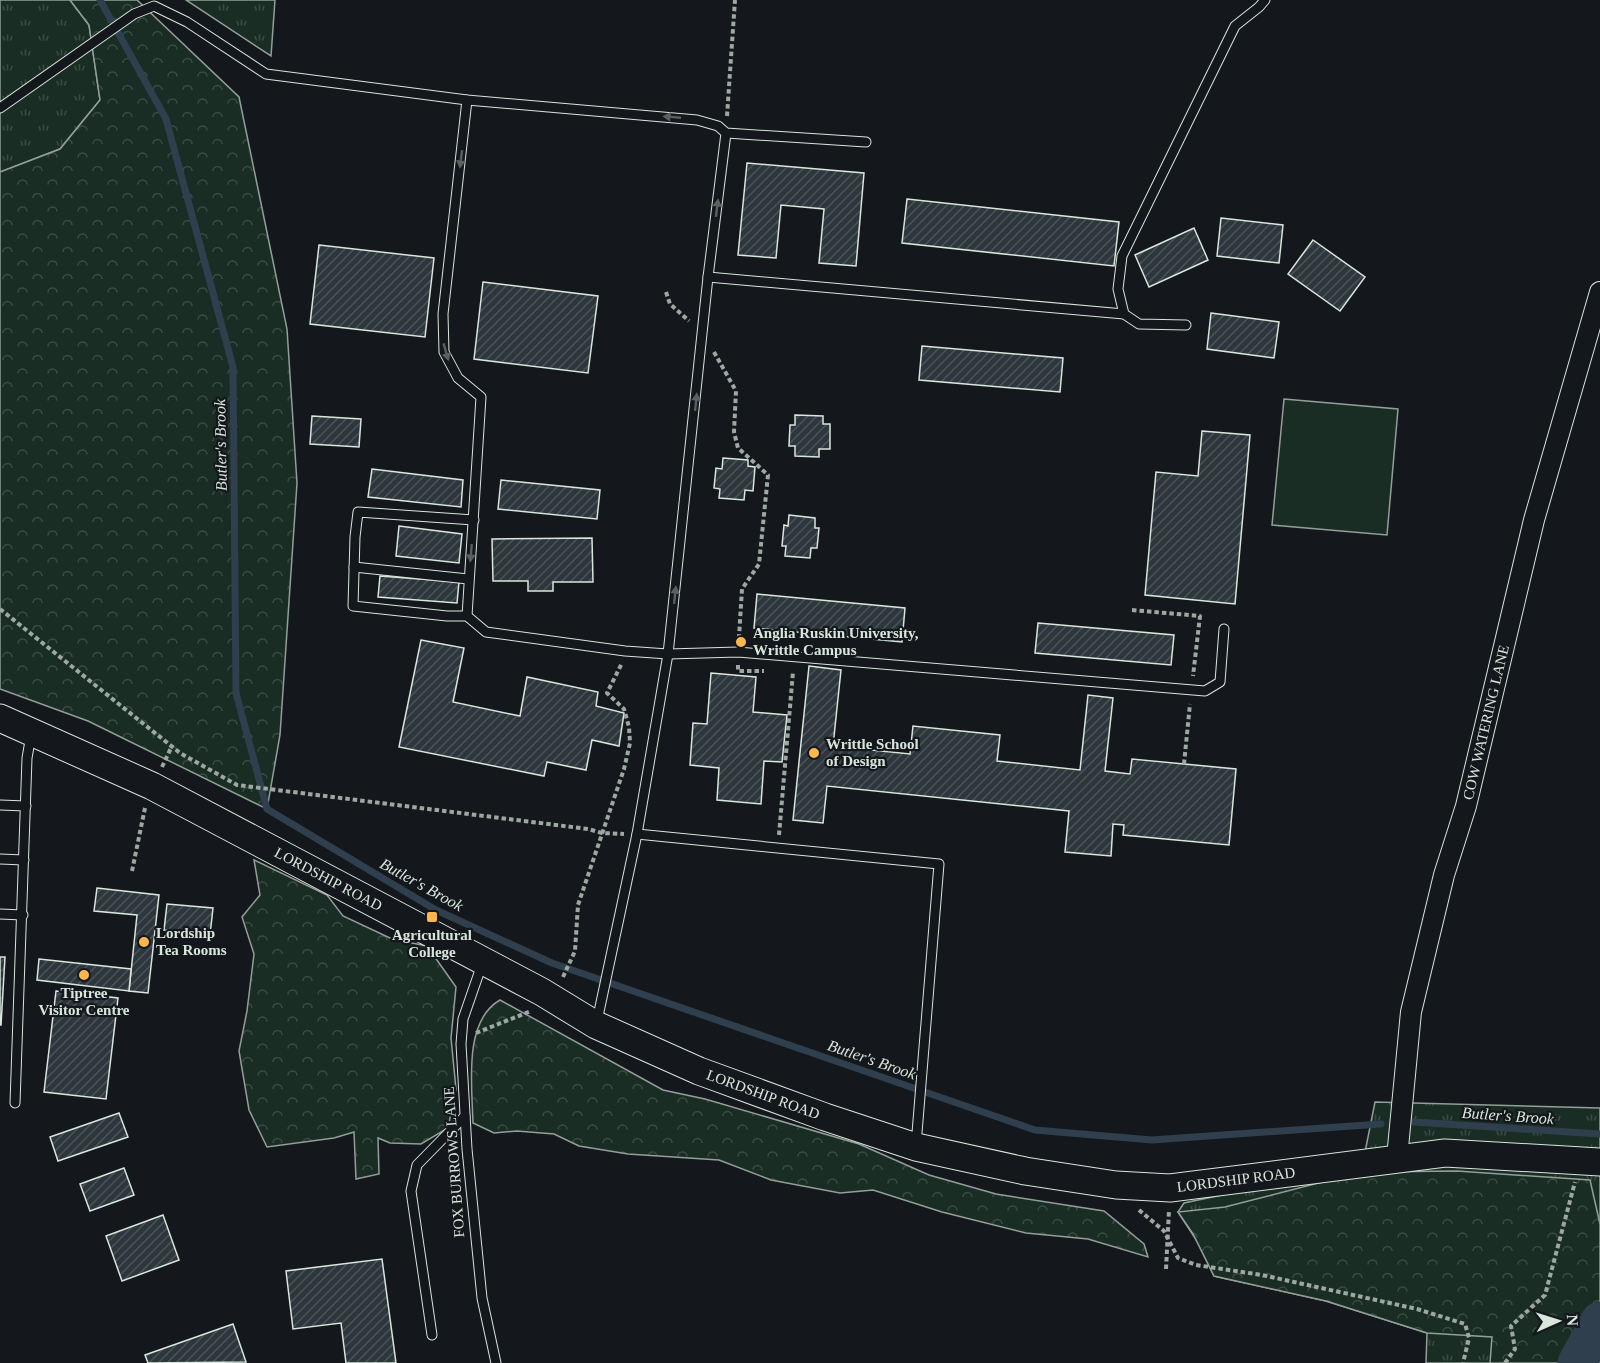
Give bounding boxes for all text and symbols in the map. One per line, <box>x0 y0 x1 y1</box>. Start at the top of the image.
one-way arrow <box>662 112 681 122</box>
one-way arrow <box>456 149 465 168</box>
one-way arrow <box>712 198 721 217</box>
one-way arrow <box>442 343 452 361</box>
one-way arrow <box>691 392 701 411</box>
water label: Butler's Brook <box>211 398 230 491</box>
one-way arrow <box>466 544 476 563</box>
one-way arrow <box>670 586 680 605</box>
place label: Anglia Ruskin University, Writtle Campus <box>753 625 919 658</box>
marker: Anglia Ruskin University, Writtle Campus <box>734 635 748 649</box>
street label: COW WATERING LANE <box>1460 643 1512 801</box>
place label: Writtle School of Design <box>826 736 919 769</box>
marker: Writtle School of Design <box>807 746 821 760</box>
street label: LORDSHIP ROAD <box>272 844 385 914</box>
water label: Butler's Brook <box>377 855 467 915</box>
marker: Agricultural College <box>425 910 439 924</box>
place label: Lordship Tea Rooms <box>156 925 227 958</box>
place label: Agricultural College <box>392 927 472 960</box>
marker: Lordship Tea Rooms <box>137 935 151 949</box>
marker: Tiptree Visitor Centre <box>77 968 91 982</box>
place label: Tiptree Visitor Centre <box>39 985 130 1018</box>
water label: Butler's Brook <box>826 1036 919 1083</box>
street label: LORDSHIP ROAD <box>704 1066 822 1122</box>
street label: FOX BURROWS LANE <box>441 1086 467 1238</box>
water label: Butler's Brook <box>1461 1104 1555 1127</box>
street label: LORDSHIP ROAD <box>1176 1164 1296 1195</box>
north arrow <box>1528 1291 1588 1351</box>
text: N <box>1564 1314 1581 1327</box>

